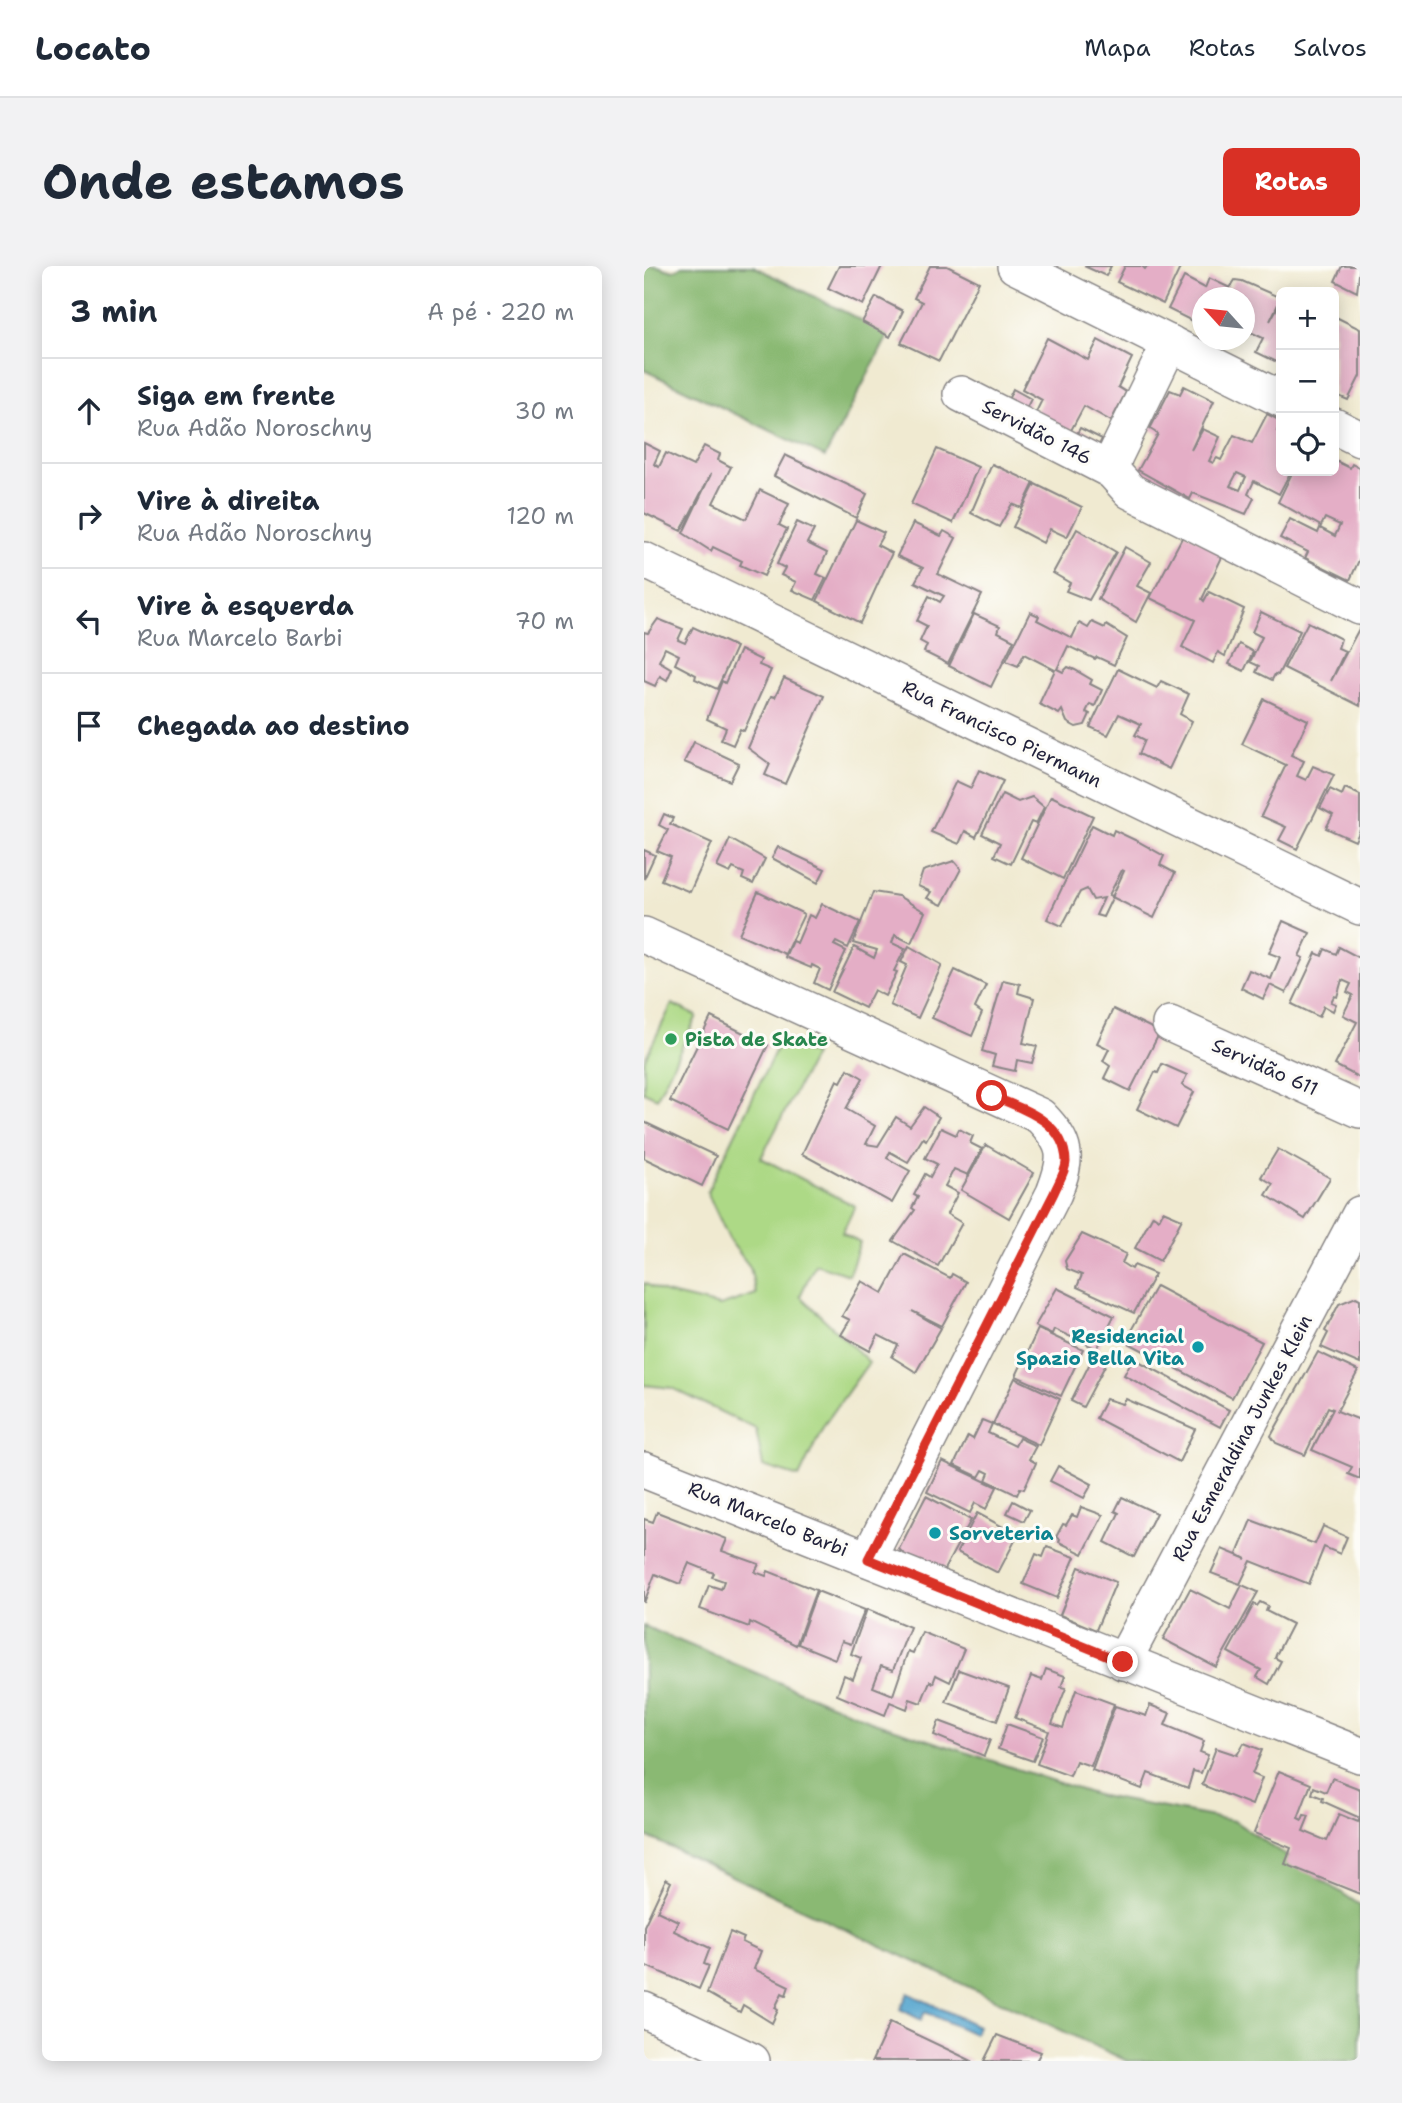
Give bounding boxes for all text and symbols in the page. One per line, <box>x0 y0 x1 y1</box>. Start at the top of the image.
text: Locato <box>35 26 151 71</box>
text: Mapa <box>1084 32 1151 64</box>
text: Rotas <box>1189 32 1256 64</box>
text: Salvos <box>1294 32 1367 64</box>
button: Rotas <box>1223 148 1360 216</box>
text: Onde estamos <box>42 149 405 215</box>
north arrow <box>1192 287 1255 350</box>
map controls <box>1276 287 1339 476</box>
button: + <box>1276 287 1339 350</box>
text: 3 min <box>70 291 157 332</box>
text: A pé · 220 m <box>427 297 574 327</box>
button: − <box>1276 350 1339 413</box>
text: Siga em frente <box>137 378 336 413</box>
icon: ahead <box>70 392 108 430</box>
street label: Servidão 146 <box>978 394 1096 470</box>
text: 30 m <box>515 396 574 426</box>
text: Rua Adão Noroschny <box>137 413 372 443</box>
button: locate <box>1276 413 1339 476</box>
text: Vire à direita <box>137 483 319 518</box>
icon: right <box>70 497 108 535</box>
text: 120 m <box>506 501 574 531</box>
text: Rua Adão Noroschny <box>137 518 372 548</box>
text: Vire à esquerda <box>137 588 354 623</box>
icon: left <box>70 602 108 640</box>
text: 70 m <box>515 606 574 636</box>
text: Rua Marcelo Barbi <box>137 623 343 653</box>
street label: Rua Francisco Piermann <box>898 675 1106 793</box>
icon: arrive <box>70 707 108 745</box>
text: Chegada ao destino <box>137 708 410 743</box>
place label: Pista de Skate <box>685 1027 828 1052</box>
marker: Pista de Skate <box>663 1031 679 1047</box>
street label: Servidão 611 <box>1208 1032 1322 1102</box>
route start <box>976 1080 1007 1111</box>
street label: Rua Esmeraldina Junkes Klein <box>1166 1310 1318 1566</box>
place label: Residencial Spazio Bella Vita <box>1016 1324 1184 1371</box>
marker: Residencial Spazio Bella Vita <box>1190 1339 1206 1355</box>
street label: Rua Marcelo Barbi <box>684 1476 852 1562</box>
place label: Sorveteria <box>949 1521 1054 1546</box>
marker: Sorveteria <box>927 1525 943 1541</box>
route end <box>1107 1646 1138 1677</box>

